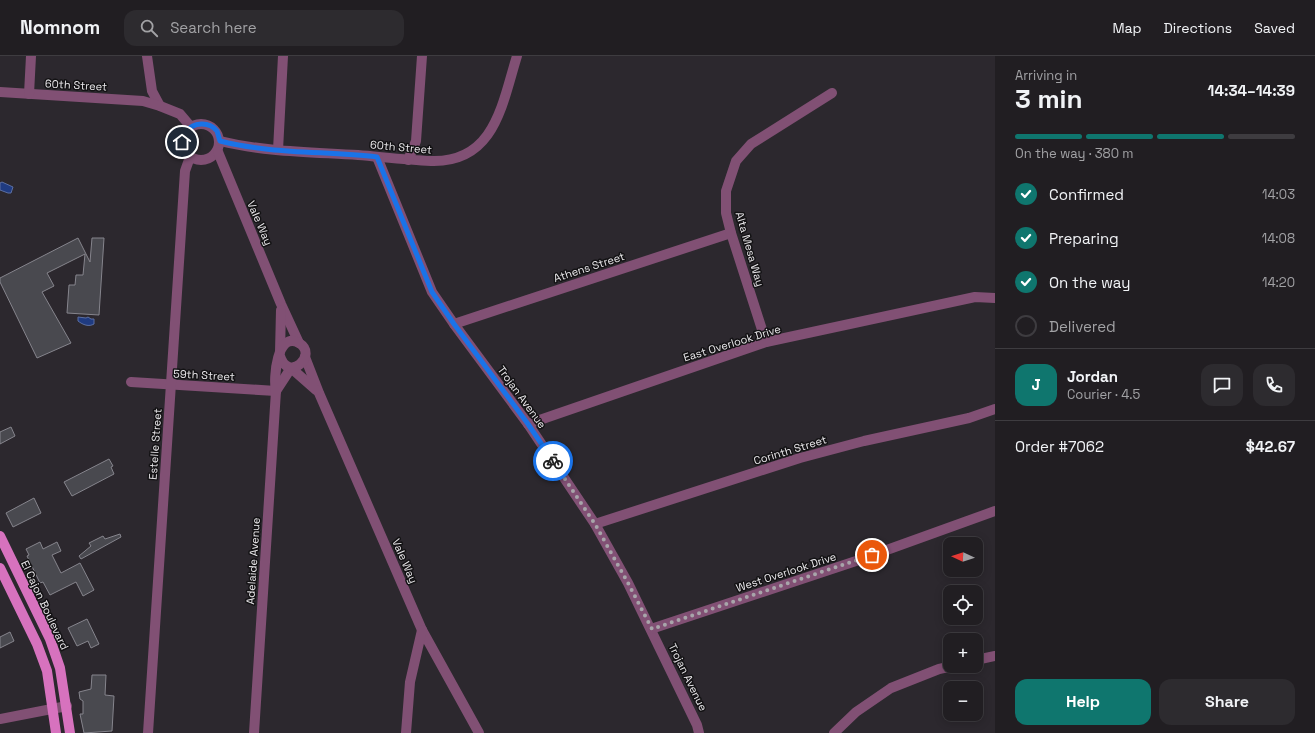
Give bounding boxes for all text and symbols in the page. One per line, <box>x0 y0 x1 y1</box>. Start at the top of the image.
search box <box>124 10 404 46</box>
text: Nomnom <box>20 15 100 40</box>
icon: search <box>138 17 160 39</box>
text: Search here <box>170 18 257 37</box>
text: Map <box>1112 19 1142 37</box>
text: Directions <box>1164 19 1232 37</box>
text: Saved <box>1254 19 1295 37</box>
text: Arriving in <box>1015 67 1077 84</box>
street label: 60th Street <box>45 76 107 94</box>
text: 14:34–14:39 <box>1208 81 1295 100</box>
text: 3 min <box>1015 82 1083 116</box>
pin <box>165 125 199 159</box>
icon: home <box>171 131 193 153</box>
street label: 60th Street <box>369 137 433 157</box>
text: On the way · 380 m <box>1015 145 1133 162</box>
icon: check <box>1015 183 1037 205</box>
text: Confirmed <box>1049 185 1124 204</box>
text: 14:03 <box>1262 186 1295 203</box>
street label: Vale Way <box>244 199 276 247</box>
street label: Alta Mesa Way <box>733 210 767 288</box>
icon: check <box>1015 227 1037 249</box>
text: Preparing <box>1049 229 1119 248</box>
text: 14:08 <box>1262 230 1295 247</box>
street label: Athens Street <box>552 249 626 285</box>
icon: check <box>1015 271 1037 293</box>
text: On the way <box>1049 273 1130 292</box>
text: 14:20 <box>1262 274 1295 291</box>
text: Delivered <box>1049 317 1116 336</box>
street label: East Overlook Drive <box>682 322 782 364</box>
street label: Trojan Avenue <box>495 363 549 431</box>
button: chat <box>1201 364 1243 406</box>
button: phone <box>1253 364 1295 406</box>
street label: 59th Street <box>173 366 235 384</box>
text: Jordan <box>1067 367 1118 386</box>
text: J <box>1031 375 1041 394</box>
text: Courier · 4.5 <box>1067 386 1140 403</box>
street label: Estelle Street <box>146 408 164 480</box>
street label: Corinth Street <box>752 432 828 468</box>
text: Order #7062 <box>1015 437 1104 456</box>
text: $42.67 <box>1246 437 1295 456</box>
courier <box>533 441 573 481</box>
icon: bike <box>542 450 564 472</box>
street label: Adelaide Avenue <box>243 517 263 605</box>
street label: Vale Way <box>389 537 421 585</box>
north arrow <box>943 537 983 577</box>
map controls <box>943 537 983 721</box>
pin <box>855 538 889 572</box>
icon: bag <box>861 544 883 566</box>
street label: West Overlook Drive <box>734 549 838 595</box>
street label: El Cajon Boulevard <box>18 558 72 652</box>
button: locate <box>943 585 983 625</box>
button: + <box>943 633 983 673</box>
street label: Trojan Avenue <box>666 641 710 713</box>
button: Help <box>1015 679 1151 725</box>
button: Share <box>1159 679 1295 725</box>
button: − <box>943 681 983 721</box>

